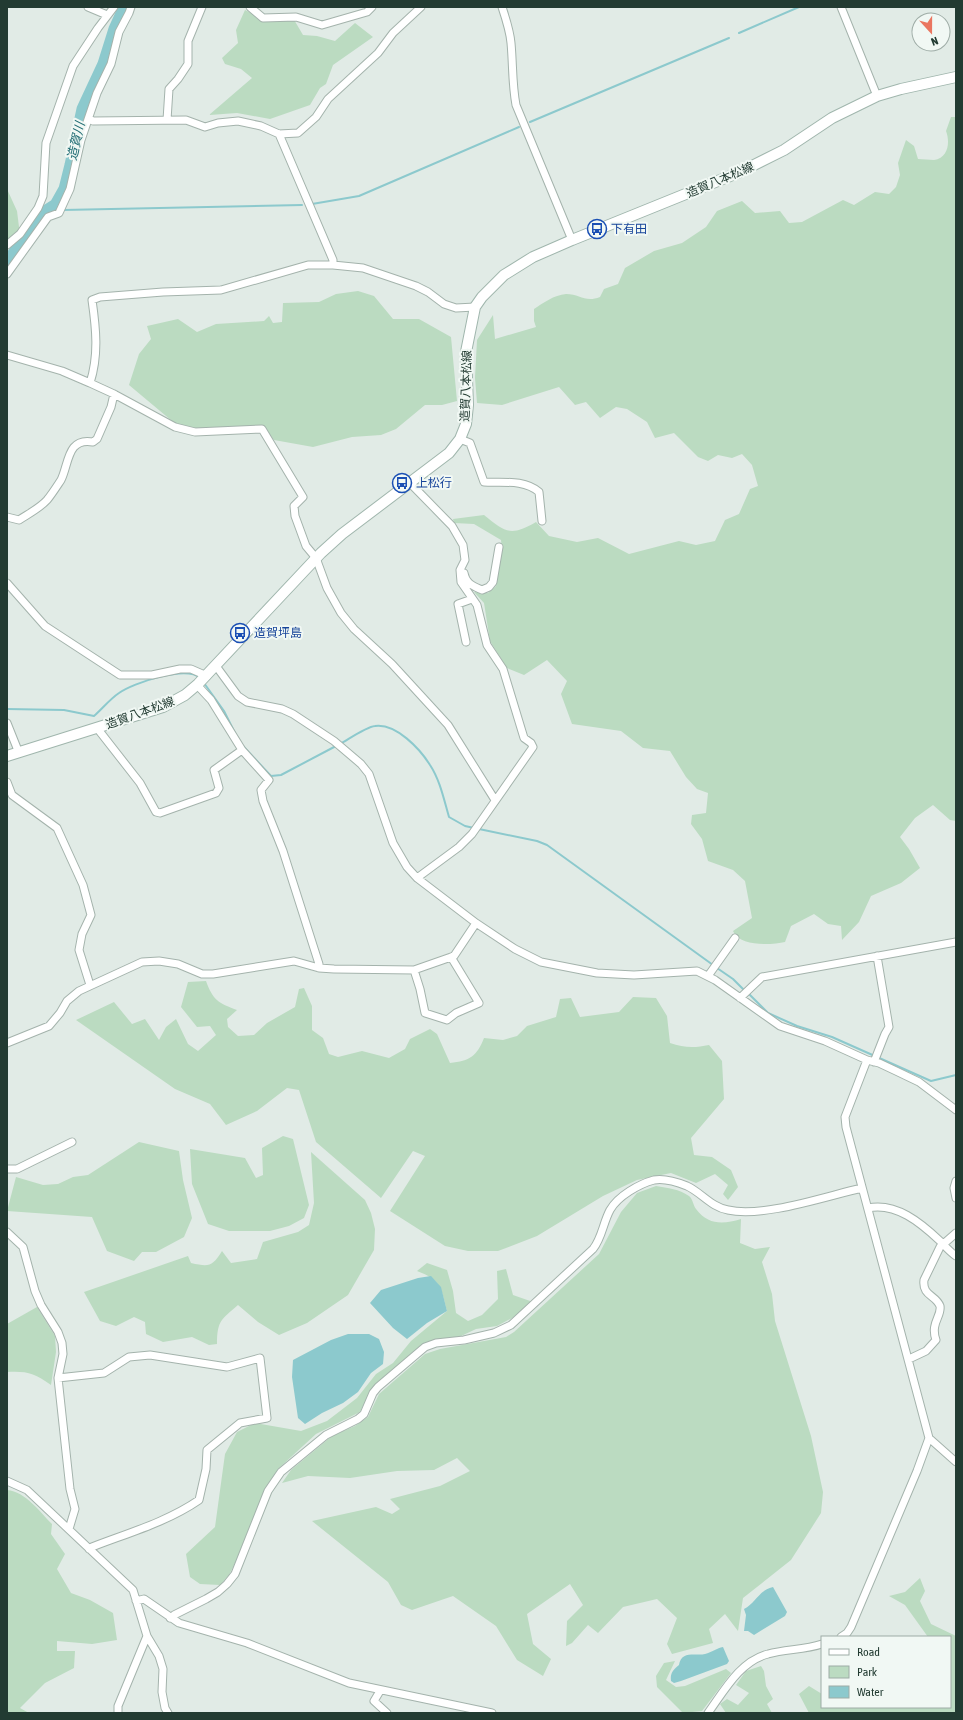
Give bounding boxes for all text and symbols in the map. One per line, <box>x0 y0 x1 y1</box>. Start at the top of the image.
north arrow <box>911 12 951 52</box>
text: N <box>929 35 940 48</box>
water label: 造賀川 <box>64 118 88 162</box>
street label: 造賀八本松線 <box>684 159 756 201</box>
bus stop icon: 下有田 <box>586 218 608 240</box>
place label: 下有田 <box>611 222 647 236</box>
street label: 造賀八本松線 <box>458 350 474 422</box>
bus stop icon: 上松行 <box>391 472 413 494</box>
place label: 上松行 <box>416 476 452 490</box>
bus stop icon: 造賀坪島 <box>229 622 251 644</box>
place label: 造賀坪島 <box>254 626 302 640</box>
street label: 造賀八本松線 <box>104 694 176 732</box>
legend <box>821 1636 951 1708</box>
text: Road <box>857 1645 880 1659</box>
text: Park <box>857 1665 878 1679</box>
text: Water <box>857 1685 884 1699</box>

